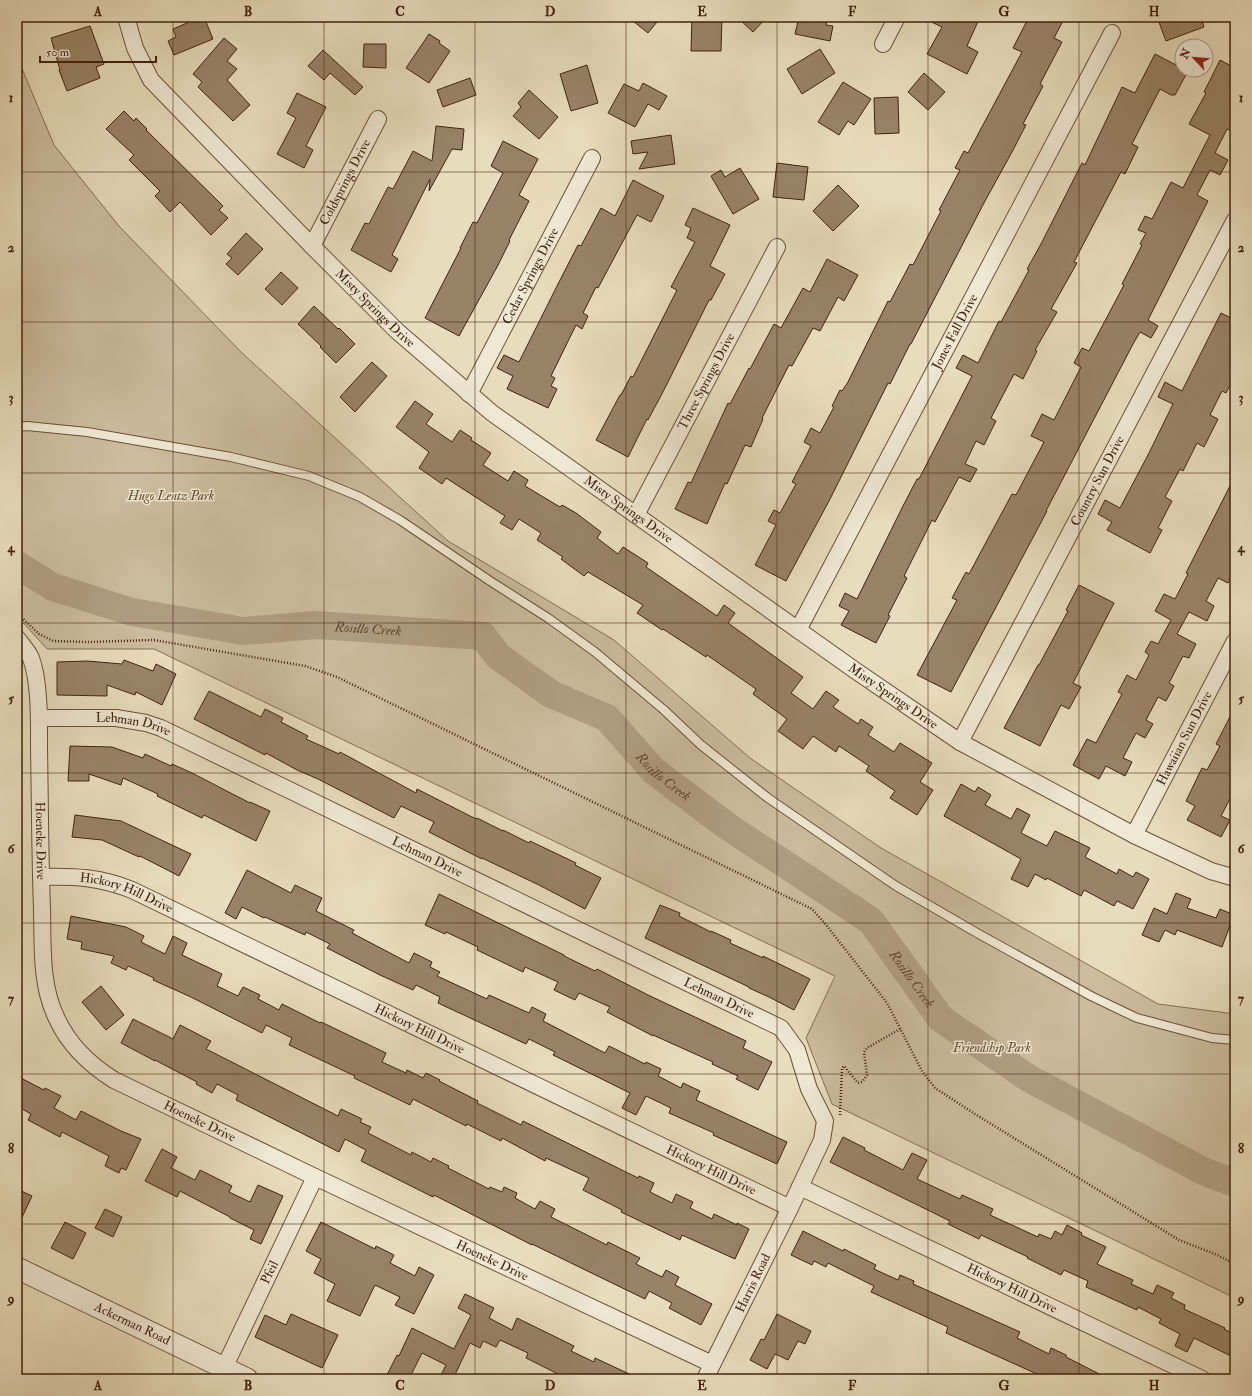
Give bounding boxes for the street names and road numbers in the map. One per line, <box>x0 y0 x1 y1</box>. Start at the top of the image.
street label: Coldsprings Drive <box>316 136 374 228</box>
street label: Cedar Springs Drive <box>499 225 562 327</box>
street label: Misty Springs Drive <box>332 266 419 351</box>
street label: Jones Fall Drive <box>928 291 982 373</box>
street label: Three Springs Drive <box>674 330 739 433</box>
street label: Country Sun Drive <box>1067 433 1128 529</box>
street label: Misty Springs Drive <box>581 473 676 547</box>
street label: Misty Springs Drive <box>845 660 942 733</box>
street label: Hawaiian Sun Drive <box>1153 688 1216 788</box>
street label: Lehman Drive <box>96 710 174 740</box>
street label: Hoeneke Drive <box>32 802 49 881</box>
street label: Lehman Drive <box>389 833 466 881</box>
street label: Hickory Hill Drive <box>79 870 176 917</box>
street label: Lehman Drive <box>681 974 757 1022</box>
street label: Hickory Hill Drive <box>372 1000 468 1058</box>
street label: Hoeneke Drive <box>161 1097 239 1146</box>
street label: Hickory Hill Drive <box>664 1141 759 1199</box>
street label: Hoeneke Drive <box>453 1237 532 1285</box>
street label: Harris Road <box>732 1250 774 1315</box>
street label: Pfeil <box>257 1257 282 1287</box>
street label: Hickory Hill Drive <box>964 1260 1060 1317</box>
street label: Ackerman Road <box>91 1298 173 1349</box>

